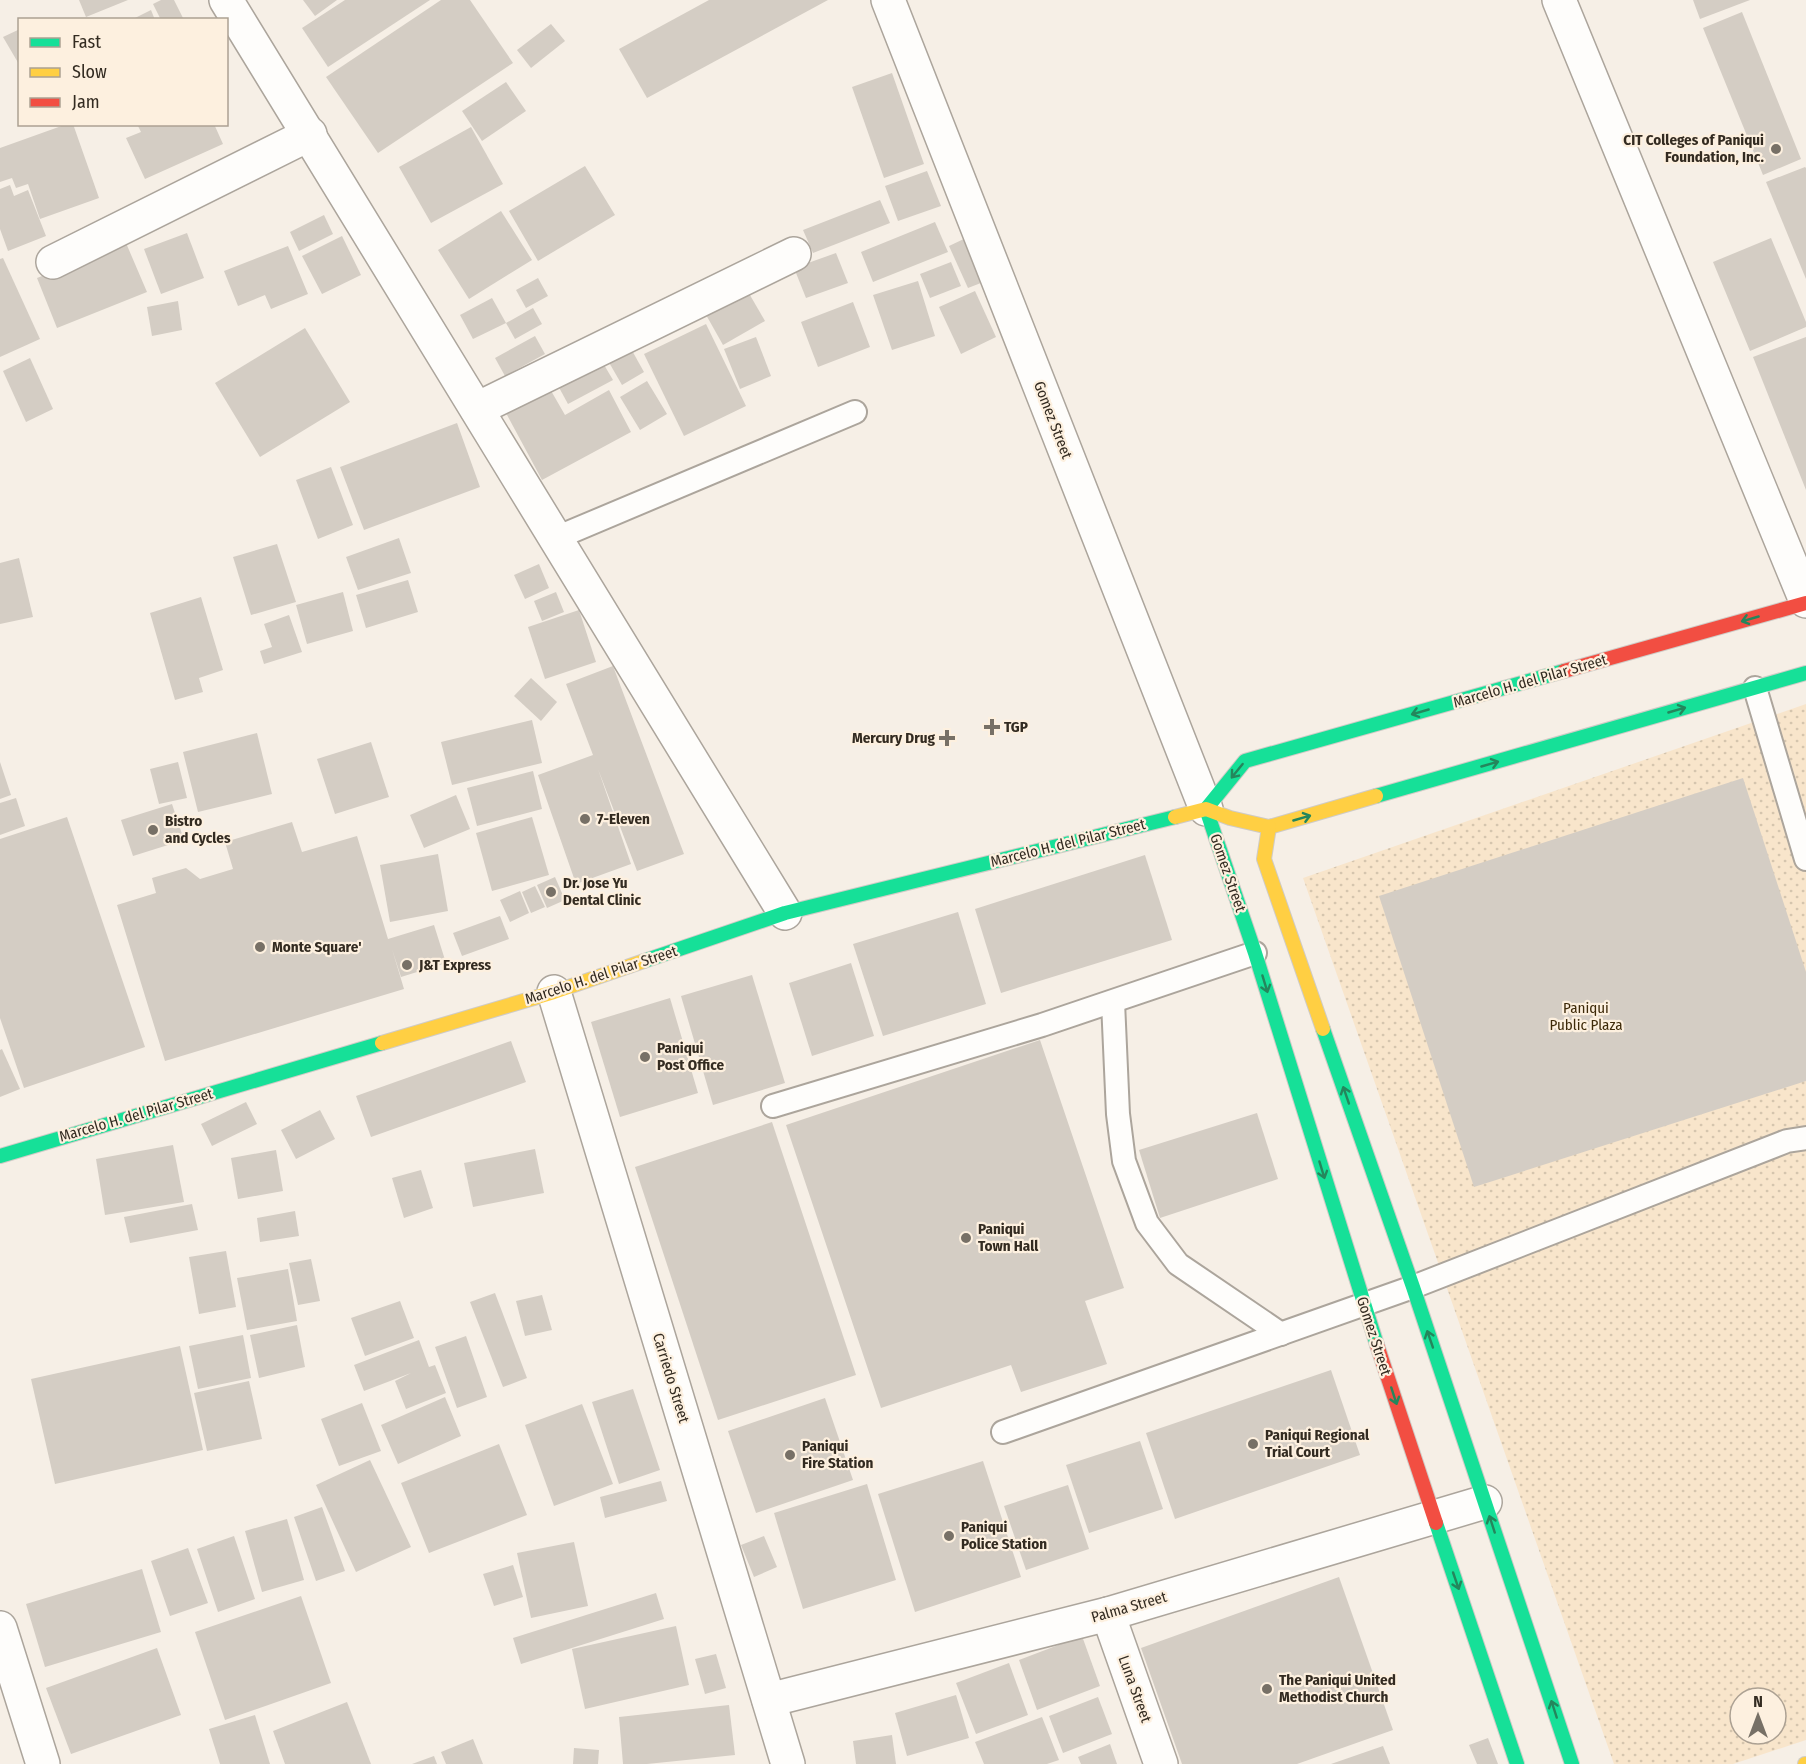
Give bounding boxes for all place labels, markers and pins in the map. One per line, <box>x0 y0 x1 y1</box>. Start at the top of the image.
place label: CIT Colleges of Paniqui Foundation, Inc. <box>1623 131 1765 166</box>
marker: CIT Colleges of Paniqui Foundation, Inc. <box>1769 142 1783 156</box>
place label: TGP <box>1004 718 1028 736</box>
marker: TGP <box>985 720 999 734</box>
place label: Mercury Drug <box>852 729 936 747</box>
marker: Mercury Drug <box>940 731 954 745</box>
place label: 7-Eleven <box>597 810 650 828</box>
place label: Bistro and Cycles <box>165 812 231 847</box>
marker: 7-Eleven <box>578 812 592 826</box>
marker: Bistro and Cycles <box>146 823 160 837</box>
place label: Dr. Jose Yu Dental Clinic <box>563 874 641 909</box>
marker: Dr. Jose Yu Dental Clinic <box>544 885 558 899</box>
place label: Monte Square' <box>272 938 362 956</box>
marker: Monte Square' <box>253 940 267 954</box>
place label: J&T Express <box>418 956 491 974</box>
marker: J&T Express <box>400 958 414 972</box>
place label: Paniqui Post Office <box>657 1039 725 1074</box>
marker: Paniqui Post Office <box>638 1050 652 1064</box>
place label: Paniqui Town Hall <box>978 1220 1039 1255</box>
marker: Paniqui Town Hall <box>959 1231 973 1245</box>
place label: Paniqui Regional Trial Court <box>1265 1426 1370 1461</box>
place label: Paniqui Fire Station <box>802 1437 873 1472</box>
marker: Paniqui Regional Trial Court <box>1246 1437 1260 1451</box>
marker: Paniqui Fire Station <box>783 1448 797 1462</box>
place label: Paniqui Police Station <box>961 1518 1047 1553</box>
marker: Paniqui Police Station <box>942 1529 956 1543</box>
place label: The Paniqui United Methodist Church <box>1279 1671 1396 1706</box>
marker: The Paniqui United Methodist Church <box>1260 1682 1274 1696</box>

